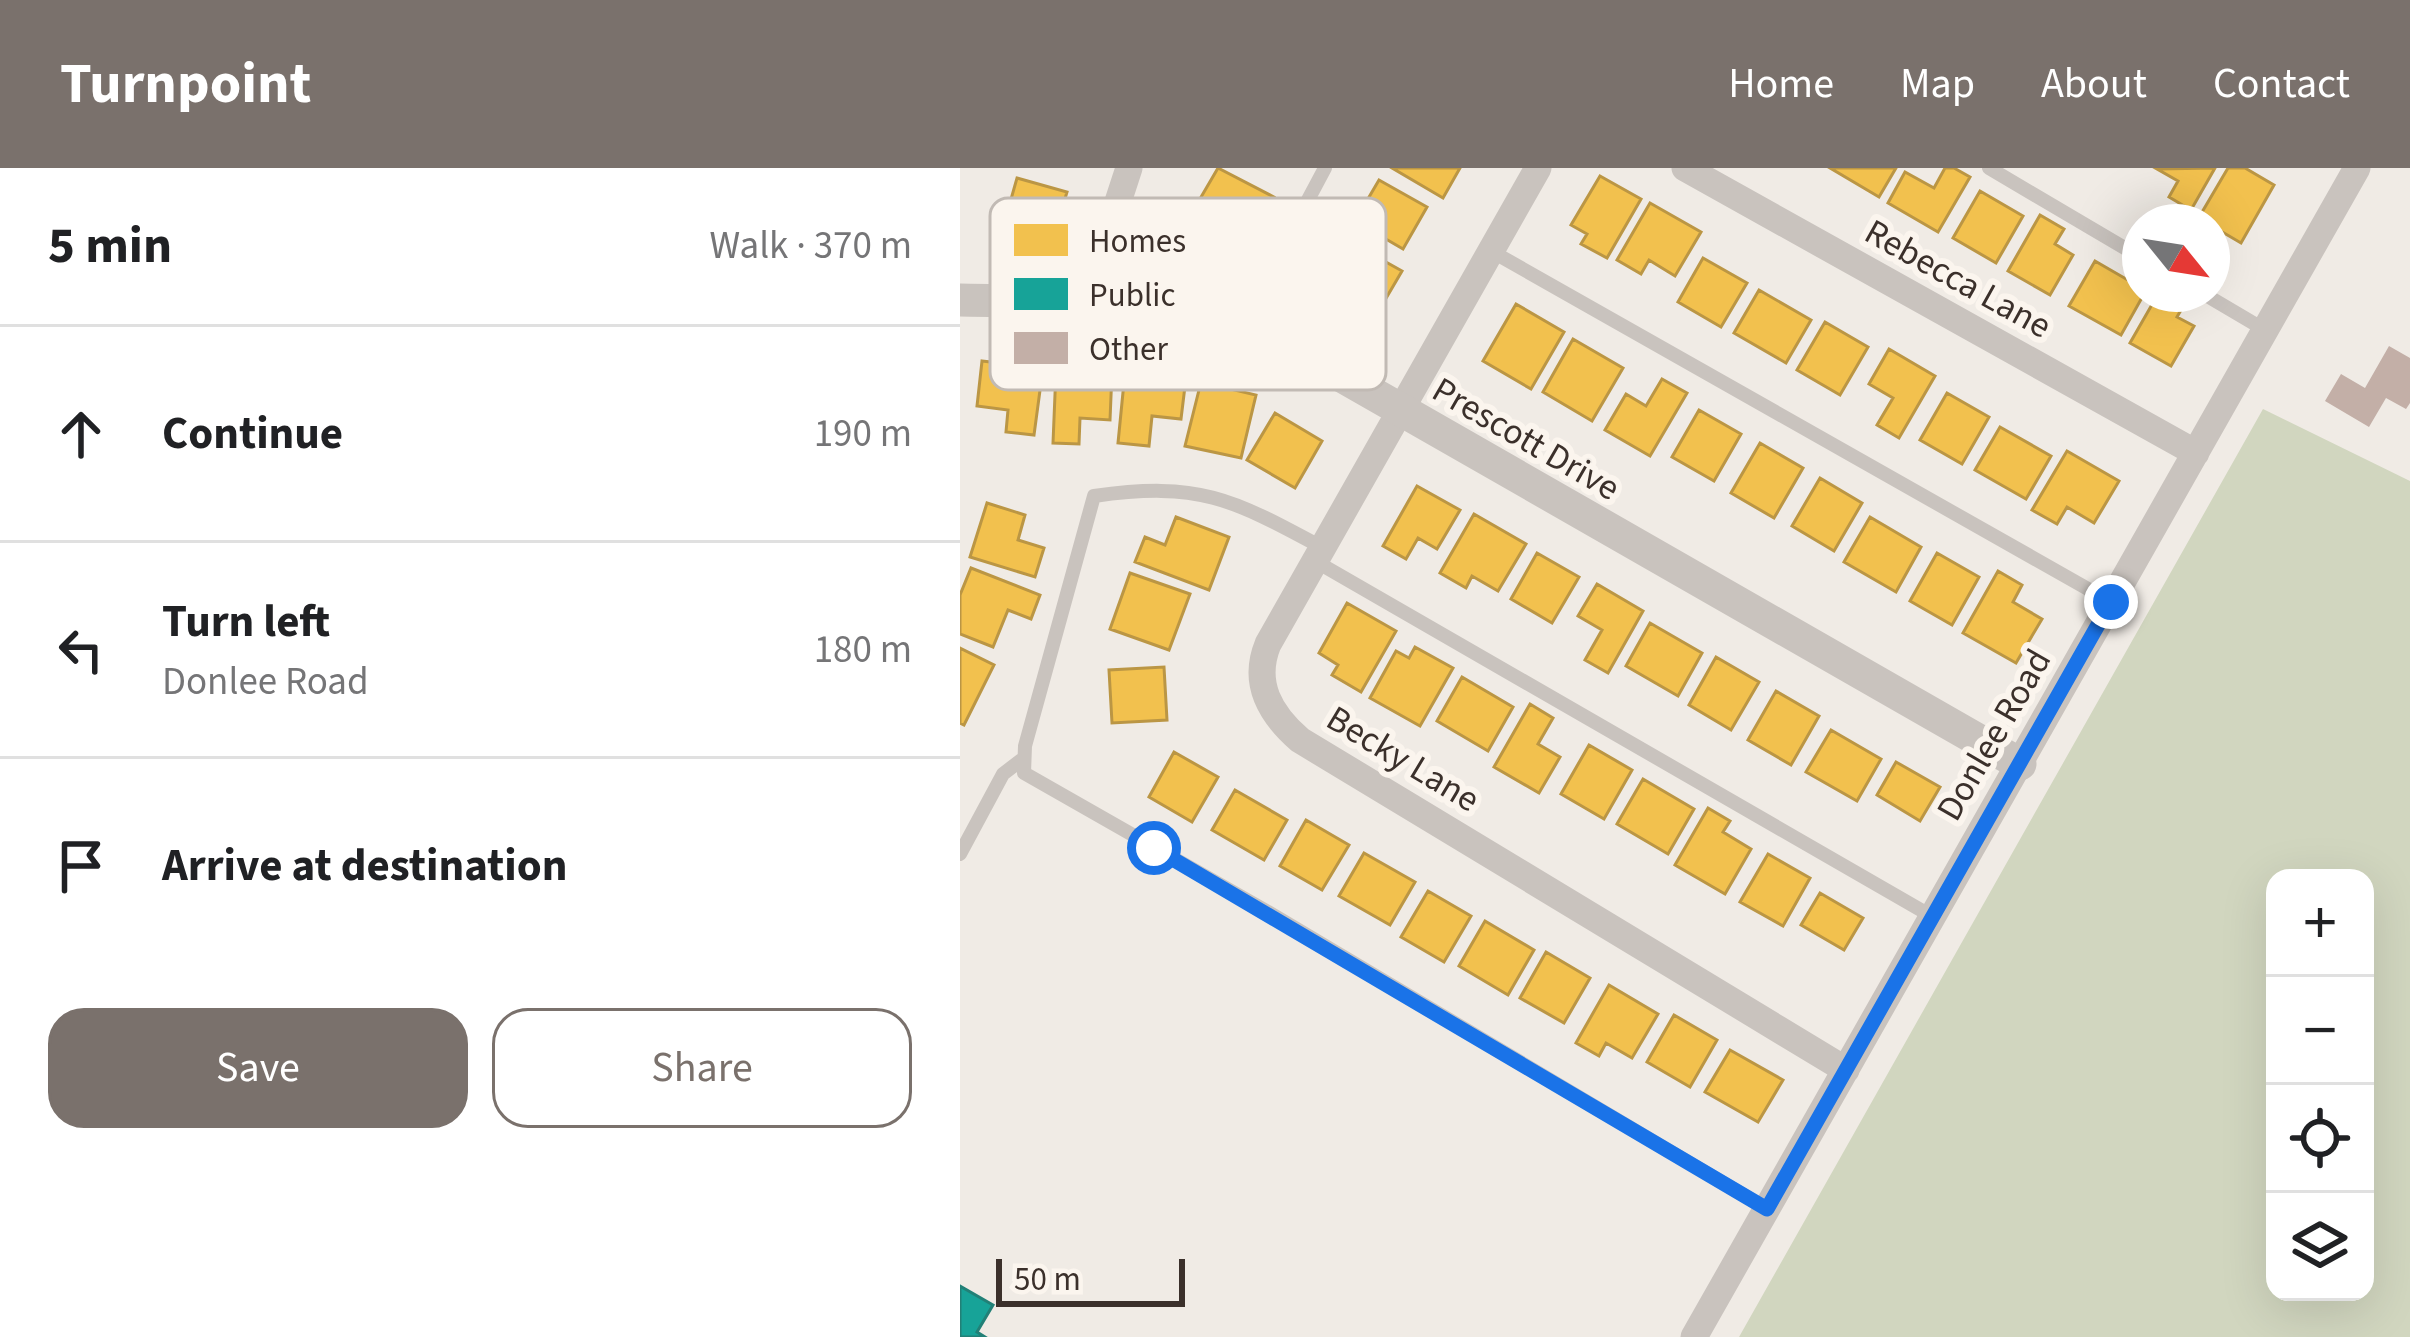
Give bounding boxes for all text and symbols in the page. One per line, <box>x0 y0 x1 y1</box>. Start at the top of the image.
text: Turnpoint <box>60 44 311 125</box>
text: Home <box>1728 54 1834 114</box>
text: Map <box>1900 54 1975 114</box>
text: About <box>2041 54 2147 114</box>
text: Contact <box>2213 54 2350 114</box>
legend <box>990 198 1386 390</box>
north arrow <box>2122 204 2230 312</box>
street label: Rebecca Lane <box>1856 207 2060 351</box>
text: 5 min <box>48 210 172 282</box>
text: Walk · 370 m <box>709 218 912 274</box>
text: Homes <box>1089 218 1186 265</box>
text: Public <box>1089 272 1175 319</box>
text: Other <box>1089 326 1168 373</box>
street label: Prescott Drive <box>1423 365 1629 513</box>
icon: ahead <box>48 401 114 467</box>
text: Continue <box>162 402 343 466</box>
text: 190 m <box>814 406 912 462</box>
route end <box>2084 575 2138 629</box>
text: Turn left <box>162 590 330 654</box>
icon: left <box>48 617 114 683</box>
text: 180 m <box>814 622 912 678</box>
street label: Donlee Road <box>1924 640 2064 830</box>
text: Donlee Road <box>162 654 369 710</box>
street label: Becky Lane <box>1317 693 1489 825</box>
route start <box>1127 821 1181 875</box>
icon: arrive <box>48 833 114 899</box>
text: Arrive at destination <box>162 834 567 898</box>
map controls <box>2266 869 2374 1301</box>
button: + <box>2266 869 2374 977</box>
button: − <box>2266 977 2374 1085</box>
button: Save <box>48 1008 468 1128</box>
button: Share <box>492 1008 912 1128</box>
button: locate <box>2266 1085 2374 1193</box>
button: layers <box>2266 1193 2374 1301</box>
scale bar <box>996 1253 1185 1306</box>
text: 50 m <box>1014 1256 1081 1303</box>

